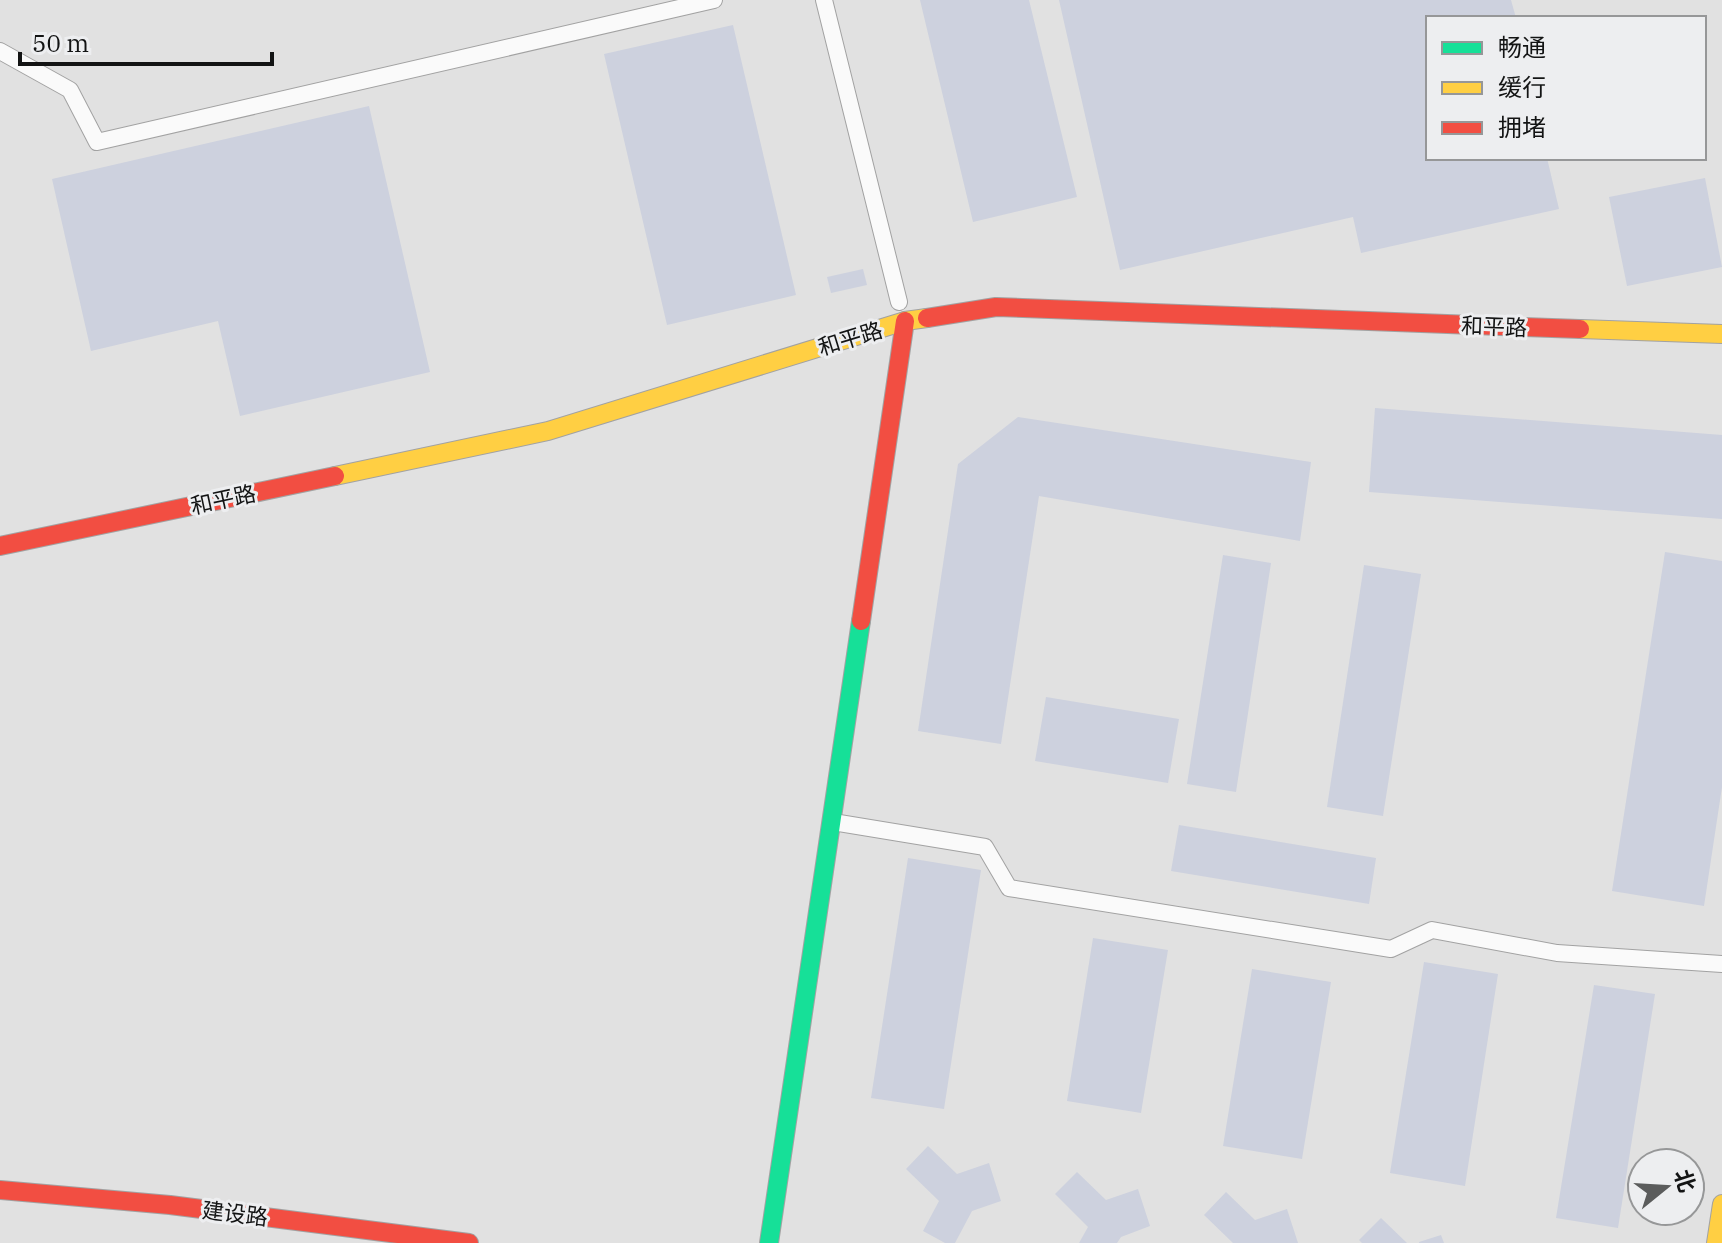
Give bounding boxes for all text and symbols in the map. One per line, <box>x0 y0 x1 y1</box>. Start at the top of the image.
scale bar <box>20 16 272 66</box>
legend <box>1426 16 1706 160</box>
text: 50 m <box>32 27 89 59</box>
text: 畅通 <box>1498 31 1546 63</box>
text: 缓行 <box>1498 71 1546 103</box>
text: 拥堵 <box>1498 111 1546 143</box>
street label: 和平路 <box>1461 310 1527 342</box>
street label: 和平路 <box>814 314 886 362</box>
street label: 和平路 <box>188 478 258 520</box>
north arrow <box>1626 1147 1706 1227</box>
text: 北 <box>1668 1166 1703 1196</box>
street label: 建设路 <box>200 1195 270 1231</box>

